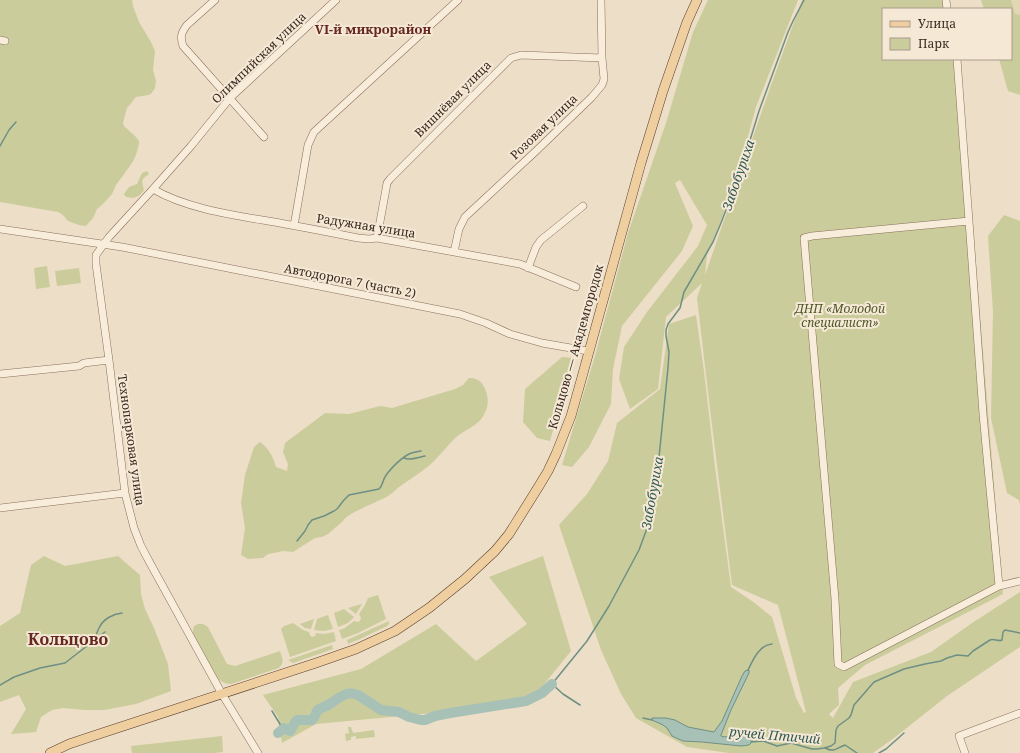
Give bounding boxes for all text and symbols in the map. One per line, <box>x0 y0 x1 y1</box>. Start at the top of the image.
street label: Олимпийская улица <box>208 8 310 107</box>
legend <box>882 8 1012 60</box>
text: Улица <box>918 15 956 32</box>
district label: VI-й микрорайон <box>315 20 431 38</box>
text: Парк <box>918 35 950 52</box>
street label: Вишнёвая улица <box>410 56 495 141</box>
street label: Розовая улица <box>506 90 581 163</box>
water label: Забобуриха <box>717 137 759 213</box>
street label: Радужная улица <box>315 209 417 242</box>
street label: Автодорога 7 (часть 2) <box>283 259 418 302</box>
street label: Кольцово — Академгородок <box>544 262 607 431</box>
park label: ДНП «Молодой специалист» <box>793 300 885 331</box>
street label: Технопарковая улица <box>114 373 149 507</box>
water label: Забобуриха <box>637 454 667 531</box>
district label: Кольцово <box>28 628 108 650</box>
water label: ручей Птичий <box>728 722 822 748</box>

